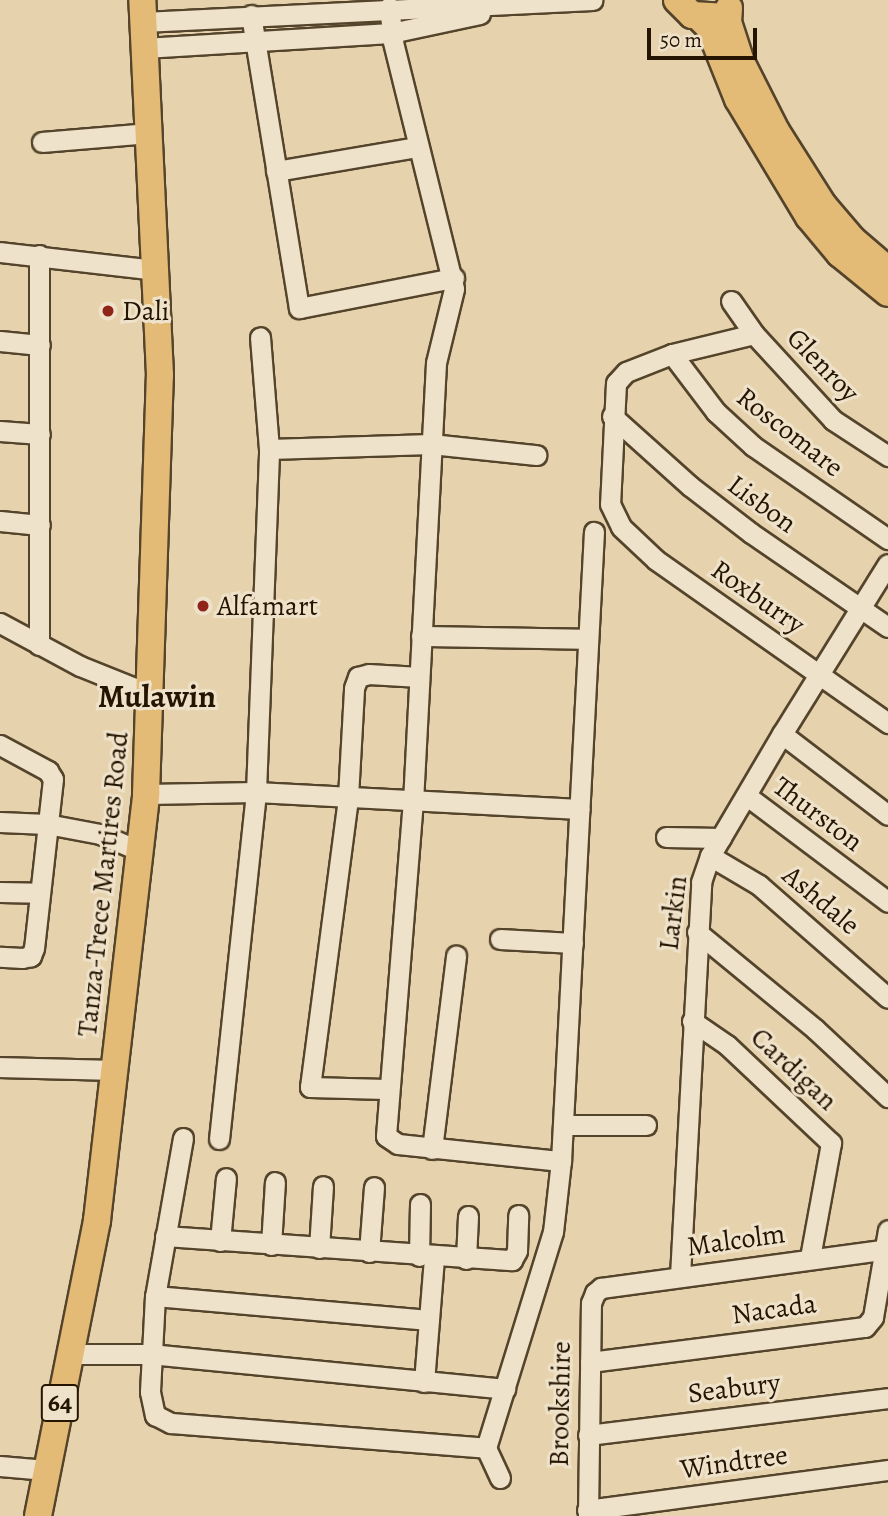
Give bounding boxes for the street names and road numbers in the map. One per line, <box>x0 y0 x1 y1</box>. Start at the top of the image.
street label: Glenroy <box>780 321 866 409</box>
street label: Roscomare <box>730 380 850 484</box>
street label: Lisbon <box>721 468 803 540</box>
street label: Roxburry <box>705 553 811 641</box>
street label: Tanza-Trece Martires Road <box>70 730 136 1038</box>
street label: Thurston <box>767 769 869 859</box>
street label: Ashdale <box>776 858 866 942</box>
street label: Larkin <box>652 874 694 952</box>
street label: Cardigan <box>744 1021 844 1117</box>
street label: Malcolm <box>685 1216 787 1264</box>
street label: Nacada <box>729 1286 819 1332</box>
street label: Brookshire <box>542 1341 578 1467</box>
street label: Seabury <box>686 1366 782 1410</box>
road number: 64 <box>41 1380 79 1426</box>
street label: Windtree <box>678 1438 790 1486</box>

